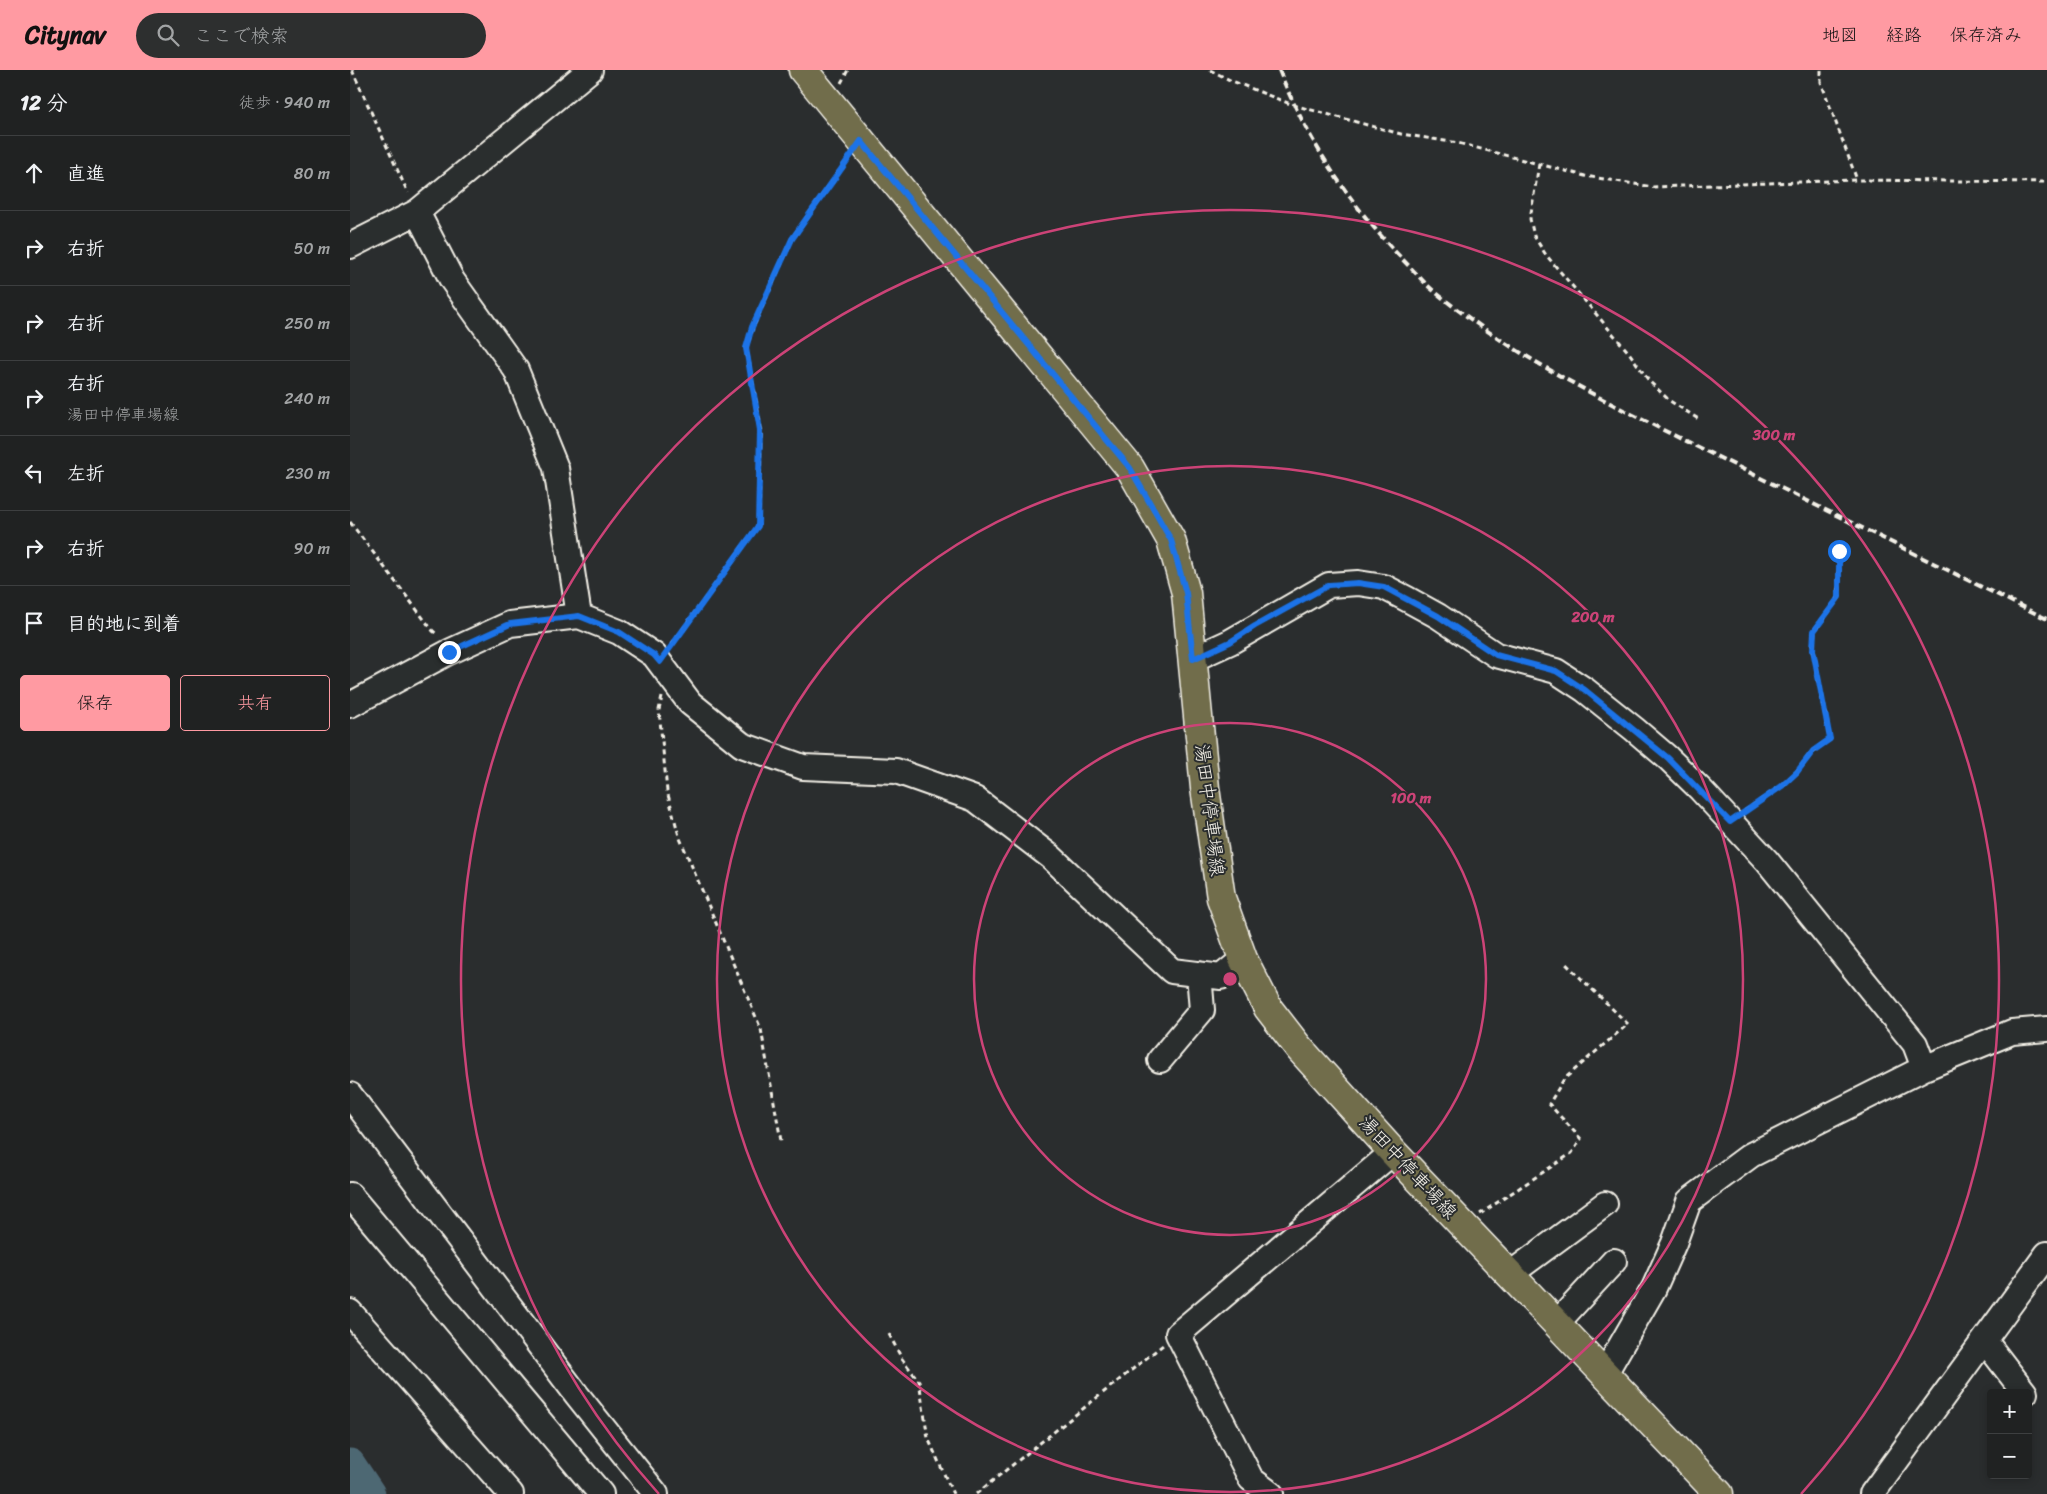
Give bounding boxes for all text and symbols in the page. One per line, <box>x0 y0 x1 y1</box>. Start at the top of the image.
search box <box>136 13 486 58</box>
text: Citynav <box>25 14 106 56</box>
text: ここで検索 <box>194 19 289 52</box>
text: 地図 <box>1822 19 1858 51</box>
text: 経路 <box>1886 19 1922 51</box>
text: 保存済み <box>1950 19 2022 51</box>
icon: search <box>154 21 182 49</box>
text: 12 分 <box>20 84 68 122</box>
text: 徒歩 · 940 m <box>239 88 330 117</box>
text: 直進 <box>67 157 105 190</box>
icon: ahead <box>20 159 48 187</box>
text: 80 m <box>294 159 330 188</box>
text: 右折 <box>67 232 105 265</box>
icon: right <box>20 234 48 262</box>
text: 50 m <box>294 234 330 263</box>
text: 右折 <box>67 307 105 340</box>
icon: right <box>20 309 48 337</box>
text: 250 m <box>284 309 330 338</box>
text: 右折 <box>67 367 105 400</box>
icon: right <box>20 384 48 412</box>
text: 240 m <box>284 384 330 413</box>
text: 湯田中停車場線 <box>67 400 179 429</box>
text: 300 m <box>1752 422 1796 448</box>
text: 左折 <box>67 457 105 490</box>
icon: left <box>20 459 48 487</box>
text: 230 m <box>285 459 330 488</box>
text: 右折 <box>67 532 105 565</box>
icon: right <box>20 534 48 562</box>
text: 90 m <box>294 534 330 563</box>
route start <box>1828 540 1851 563</box>
text: 200 m <box>1570 604 1615 630</box>
text: 目的地に到着 <box>67 607 181 640</box>
icon: arrive <box>20 609 48 637</box>
route end <box>438 641 461 664</box>
button: 保存 <box>20 675 170 731</box>
button: 共有 <box>180 675 330 731</box>
street label: 湯田中停車場線 <box>1186 742 1234 878</box>
text: 100 m <box>1391 785 1432 811</box>
centre of rings <box>1221 970 1239 988</box>
street label: 湯田中停車場線 <box>1351 1107 1465 1227</box>
map controls <box>1987 1389 2032 1479</box>
button: + <box>1987 1389 2032 1434</box>
button: − <box>1987 1434 2032 1479</box>

